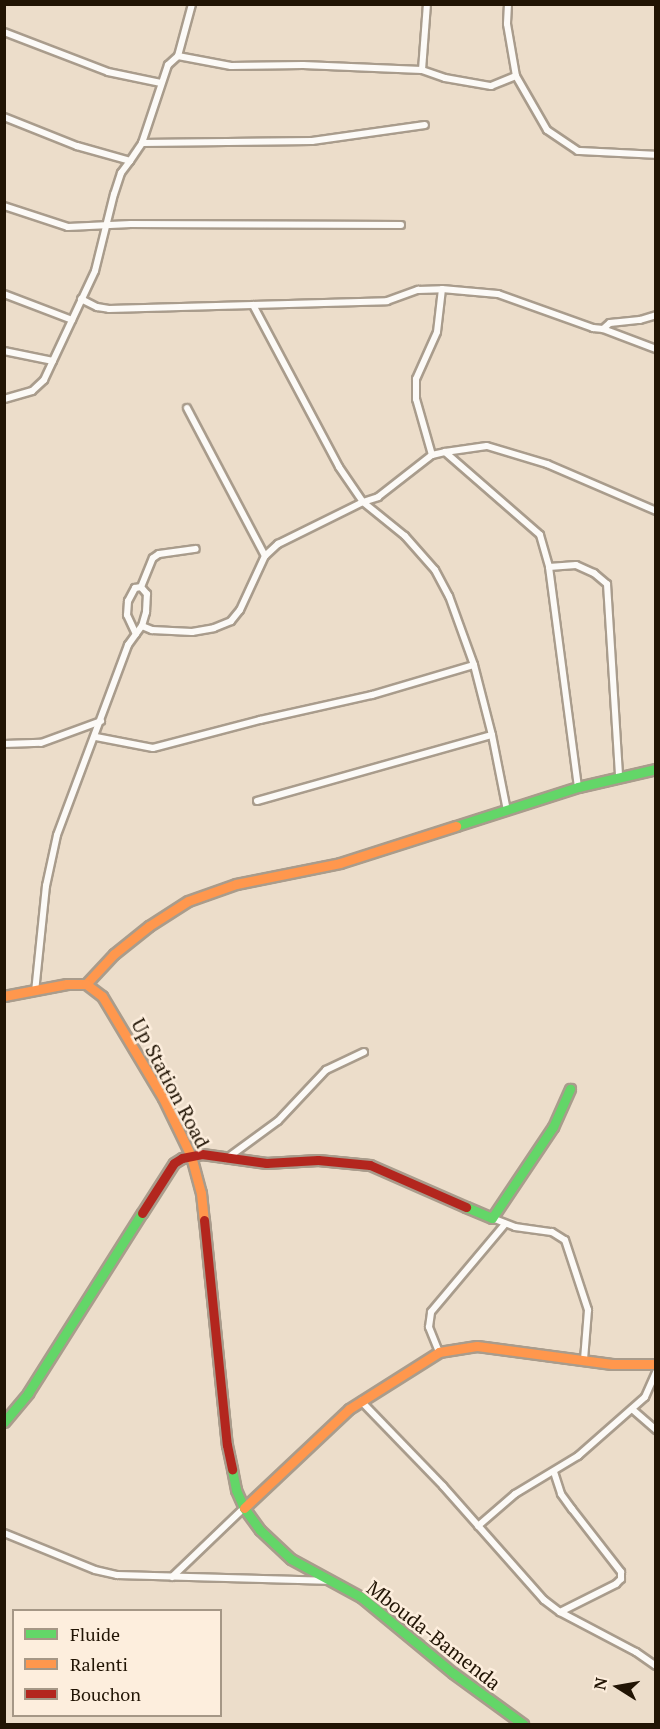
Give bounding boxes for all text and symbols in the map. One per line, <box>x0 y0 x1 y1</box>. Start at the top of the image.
street label: Up Station Road <box>127 1014 215 1152</box>
street label: Mbouda-Bamenda <box>362 1575 506 1695</box>
legend <box>12 1609 222 1717</box>
text: Fluide <box>70 1622 120 1646</box>
text: Ralenti <box>70 1652 128 1676</box>
north arrow <box>588 1657 648 1717</box>
text: N <box>588 1676 612 1692</box>
text: Bouchon <box>70 1682 141 1706</box>

